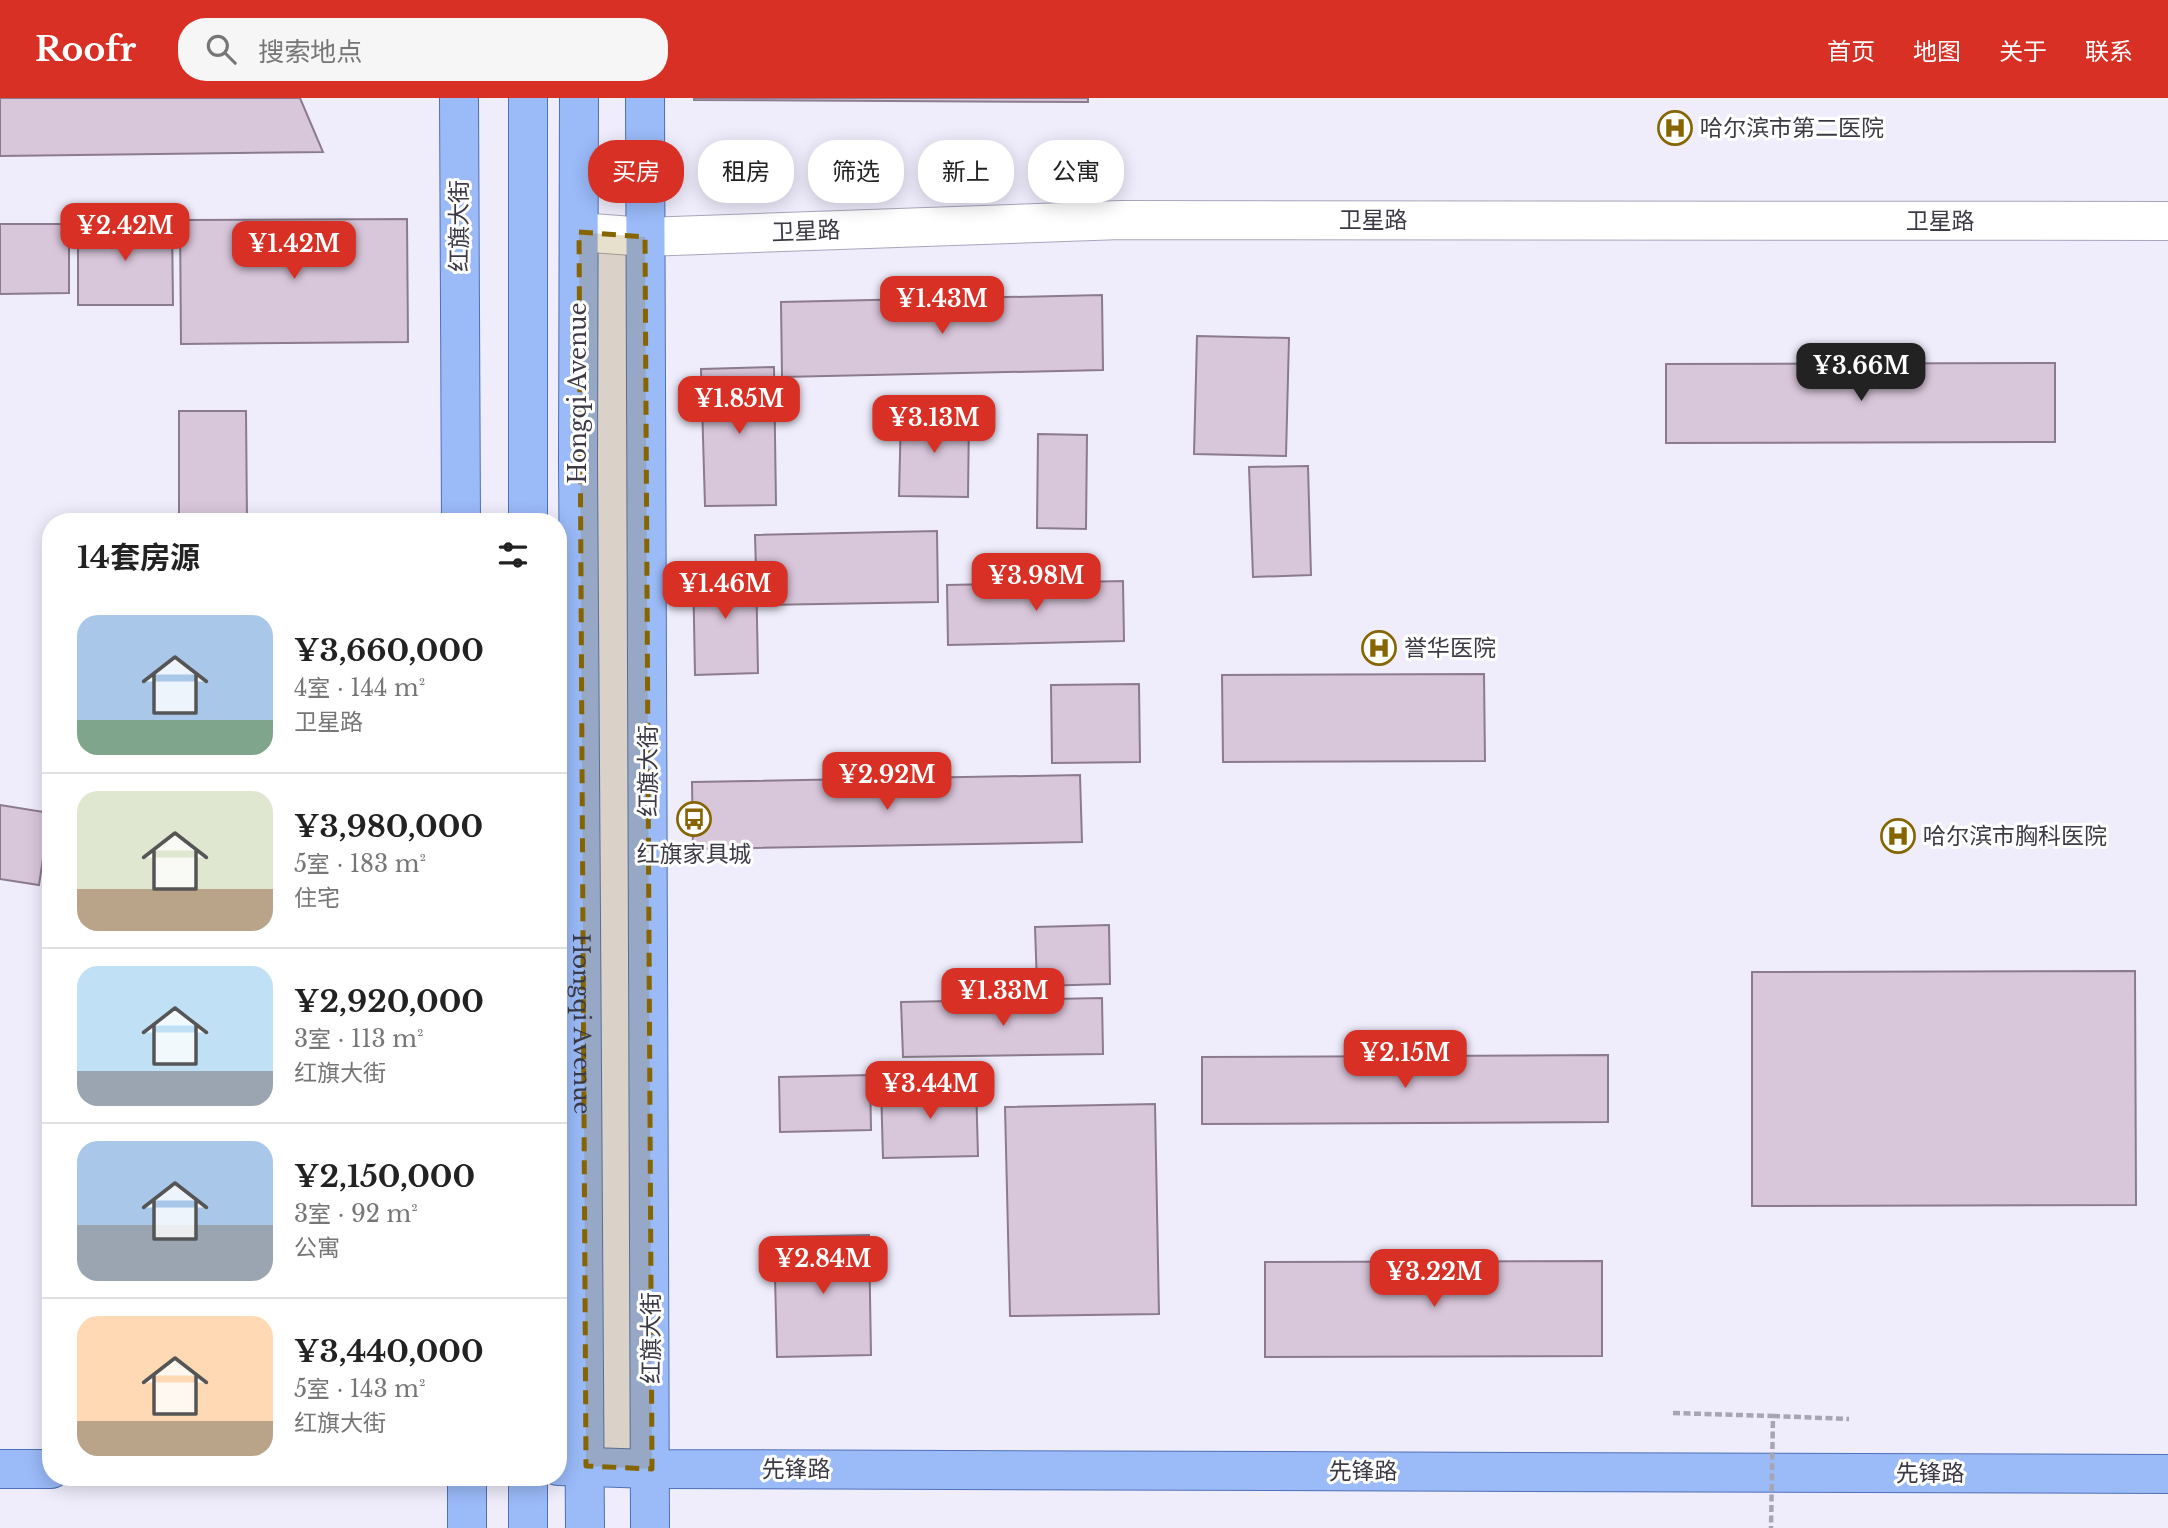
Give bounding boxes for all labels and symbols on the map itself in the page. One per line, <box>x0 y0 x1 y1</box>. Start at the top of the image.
hospital icon: 哈尔滨市第二医院 <box>1656 109 1694 147</box>
place label: 哈尔滨市第二医院 <box>1700 114 1884 142</box>
street label: 红旗大街 <box>445 180 473 272</box>
pin: ¥2.42M <box>68 204 182 263</box>
street label: 卫星路 <box>1339 206 1408 234</box>
street label: 卫星路 <box>1906 207 1975 235</box>
street label: 卫星路 <box>771 216 841 246</box>
pin: ¥1.42M <box>237 222 351 281</box>
pin: ¥1.43M <box>885 276 999 336</box>
street label: Hongqi Avenue <box>564 302 592 484</box>
pin: ¥3.66M <box>1804 344 1918 403</box>
pin: ¥1.85M <box>682 376 796 436</box>
pin: ¥3.13M <box>877 396 991 455</box>
pin: ¥3.98M <box>979 554 1093 613</box>
pin: ¥1.46M <box>668 561 782 621</box>
hospital icon: 誉华医院 <box>1360 629 1398 667</box>
place label: 誉华医院 <box>1404 634 1496 662</box>
street label: 红旗大街 <box>634 725 662 817</box>
pin: ¥2.92M <box>830 752 944 812</box>
bus stop icon: 红旗家具城 <box>675 800 713 838</box>
hospital icon: 哈尔滨市胸科医院 <box>1879 817 1917 855</box>
place label: 哈尔滨市胸科医院 <box>1923 822 2107 850</box>
place label: 红旗家具城 <box>637 840 752 868</box>
street label: Hongqi Avenue <box>567 933 596 1115</box>
pin: ¥1.33M <box>946 968 1060 1028</box>
pin: ¥2.15M <box>1348 1030 1462 1090</box>
pin: ¥3.44M <box>873 1062 987 1121</box>
pin: ¥2.84M <box>766 1236 880 1296</box>
pin: ¥3.22M <box>1377 1250 1491 1309</box>
street label: 红旗大街 <box>637 1292 665 1384</box>
street label: 先锋路 <box>762 1455 831 1483</box>
street label: 先锋路 <box>1329 1457 1398 1485</box>
street label: 先锋路 <box>1896 1459 1965 1487</box>

